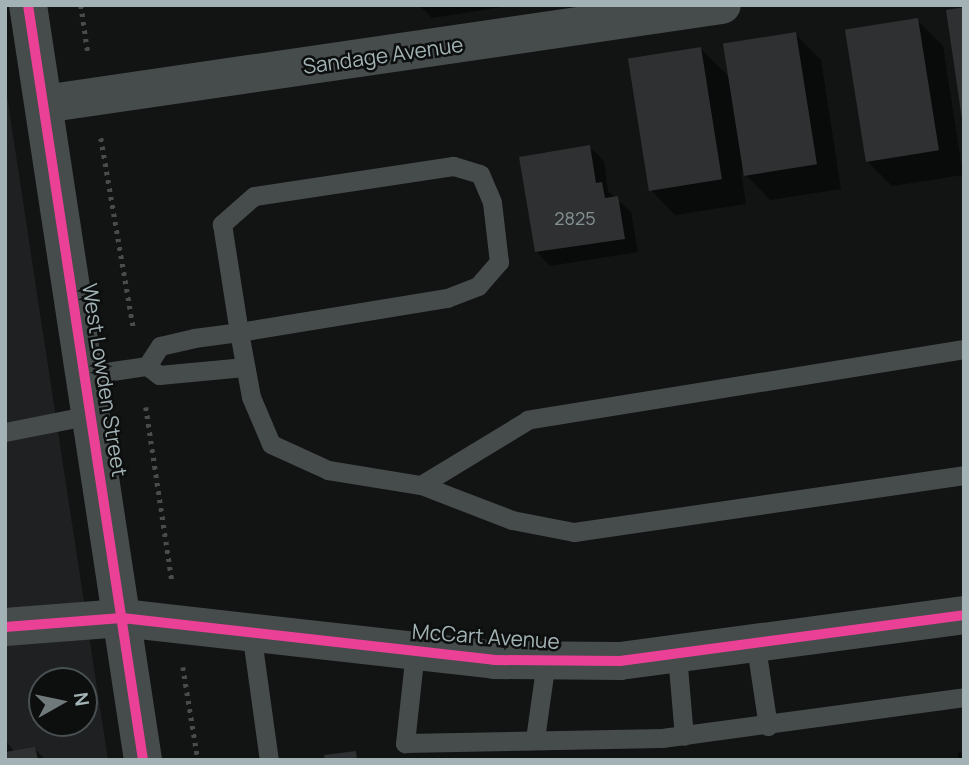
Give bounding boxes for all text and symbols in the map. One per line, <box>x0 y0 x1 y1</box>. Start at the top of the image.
street label: Sandage Avenue <box>301 31 465 79</box>
house number: 2825 <box>554 207 596 229</box>
street label: West Lowden Street <box>77 281 133 479</box>
street label: McCart Avenue <box>411 618 561 654</box>
north arrow <box>28 667 98 737</box>
text: N <box>68 690 96 708</box>

